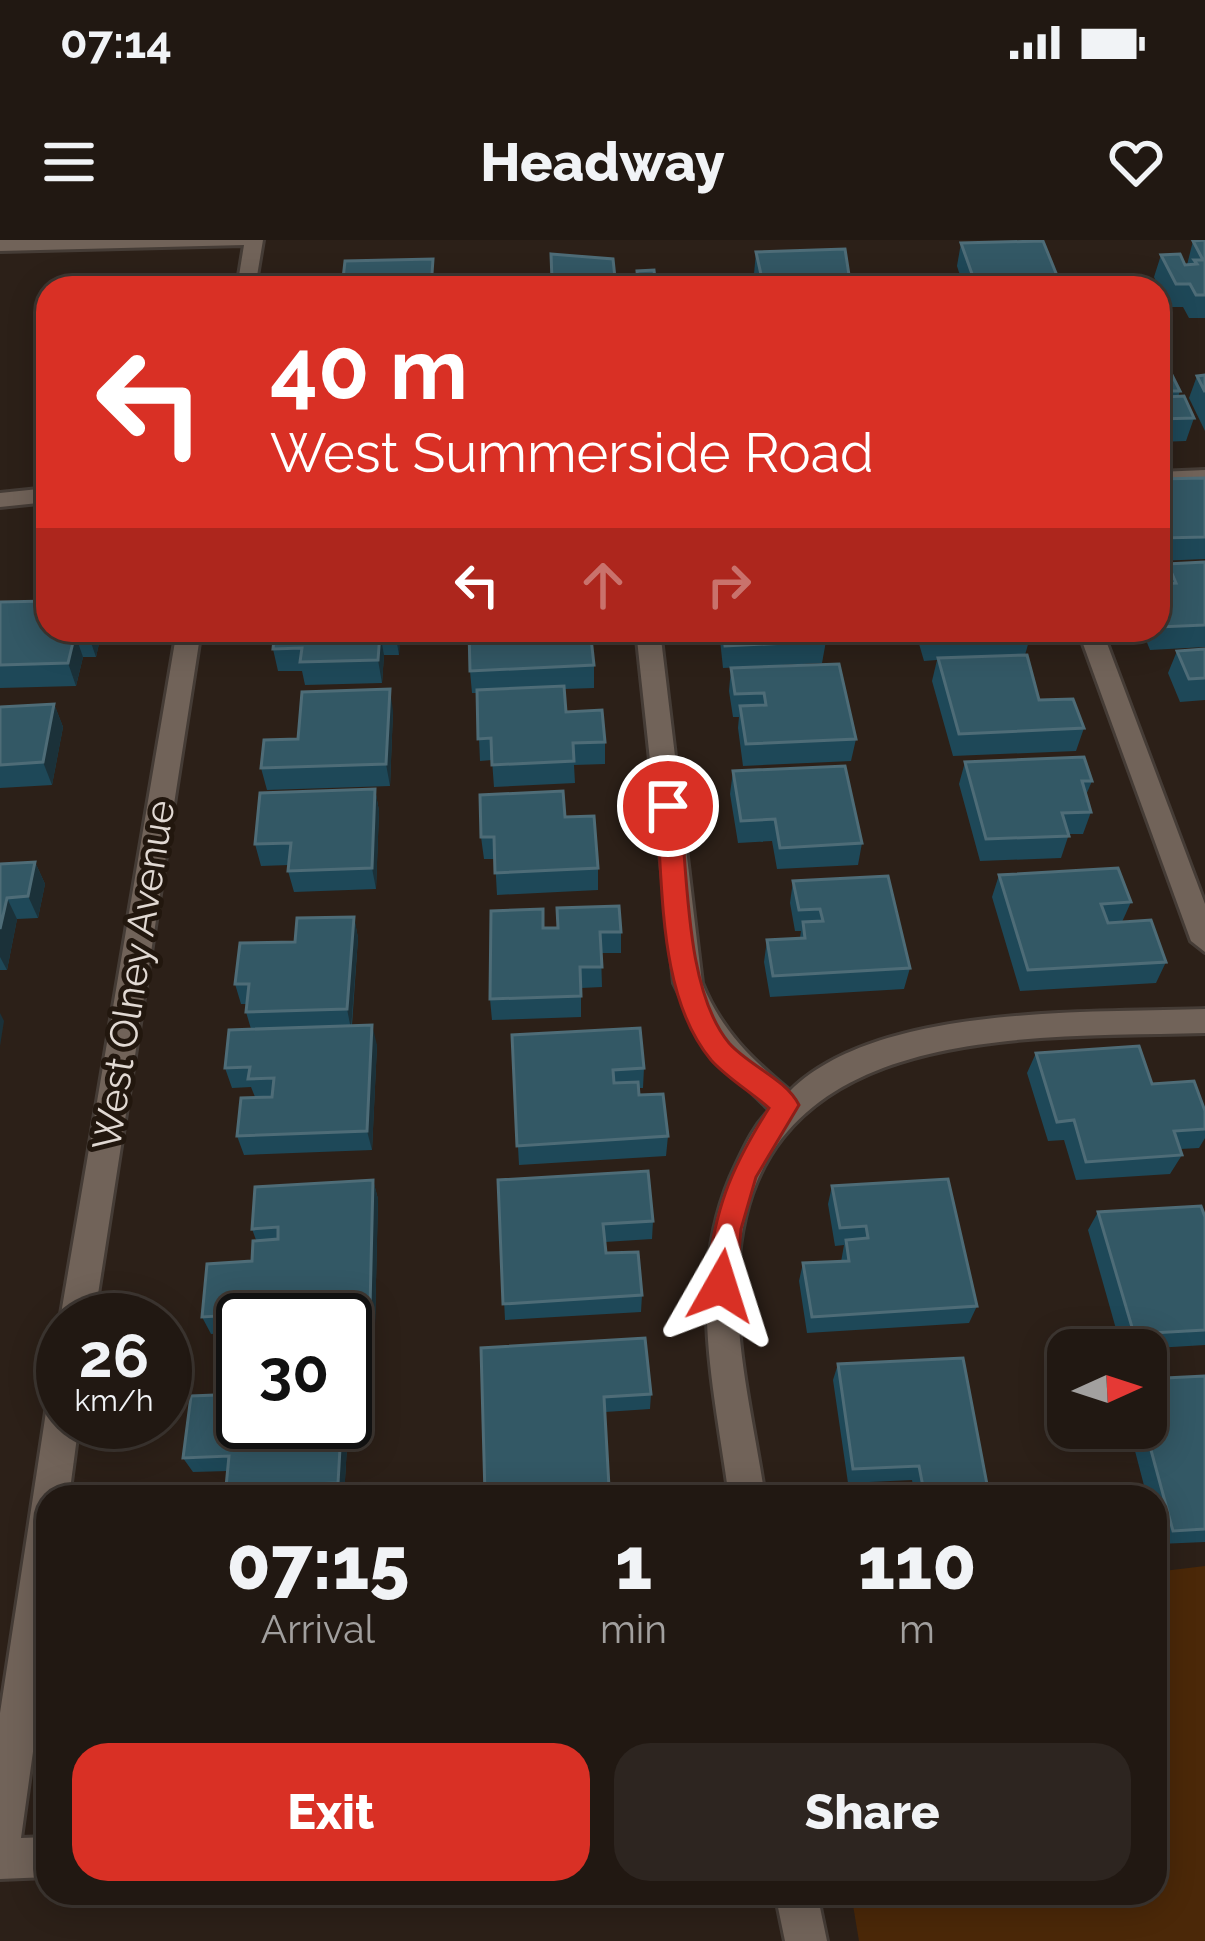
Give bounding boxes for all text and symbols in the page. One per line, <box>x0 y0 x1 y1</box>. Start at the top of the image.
text: 07:14 <box>60 16 172 69</box>
icon: menu <box>36 129 102 195</box>
icon: heart <box>1103 129 1169 195</box>
text: Headway <box>480 130 725 194</box>
text: 40 m <box>270 320 468 419</box>
icon: left <box>72 324 228 480</box>
text: West Summerside Road <box>270 421 874 485</box>
icon: left <box>444 552 510 618</box>
icon: ahead <box>570 552 636 618</box>
icon: right <box>696 552 762 618</box>
pin <box>617 755 719 857</box>
icon: arrive <box>635 773 701 839</box>
street label: West Olney Avenue <box>83 797 183 1153</box>
position arrow <box>658 1223 784 1349</box>
speed limit sign: 30 <box>216 1293 372 1449</box>
text: 26 <box>79 1321 149 1391</box>
north arrow <box>1047 1329 1167 1449</box>
map controls <box>1047 1329 1167 1449</box>
text: km/h <box>74 1383 154 1418</box>
text: 07:15 <box>227 1521 409 1606</box>
text: 1 <box>615 1521 652 1606</box>
text: 110 <box>858 1521 976 1606</box>
text: Arrival <box>261 1606 375 1652</box>
text: min <box>600 1606 667 1652</box>
text: m <box>899 1606 935 1652</box>
button: Exit <box>72 1743 590 1881</box>
button: Share <box>614 1743 1131 1881</box>

